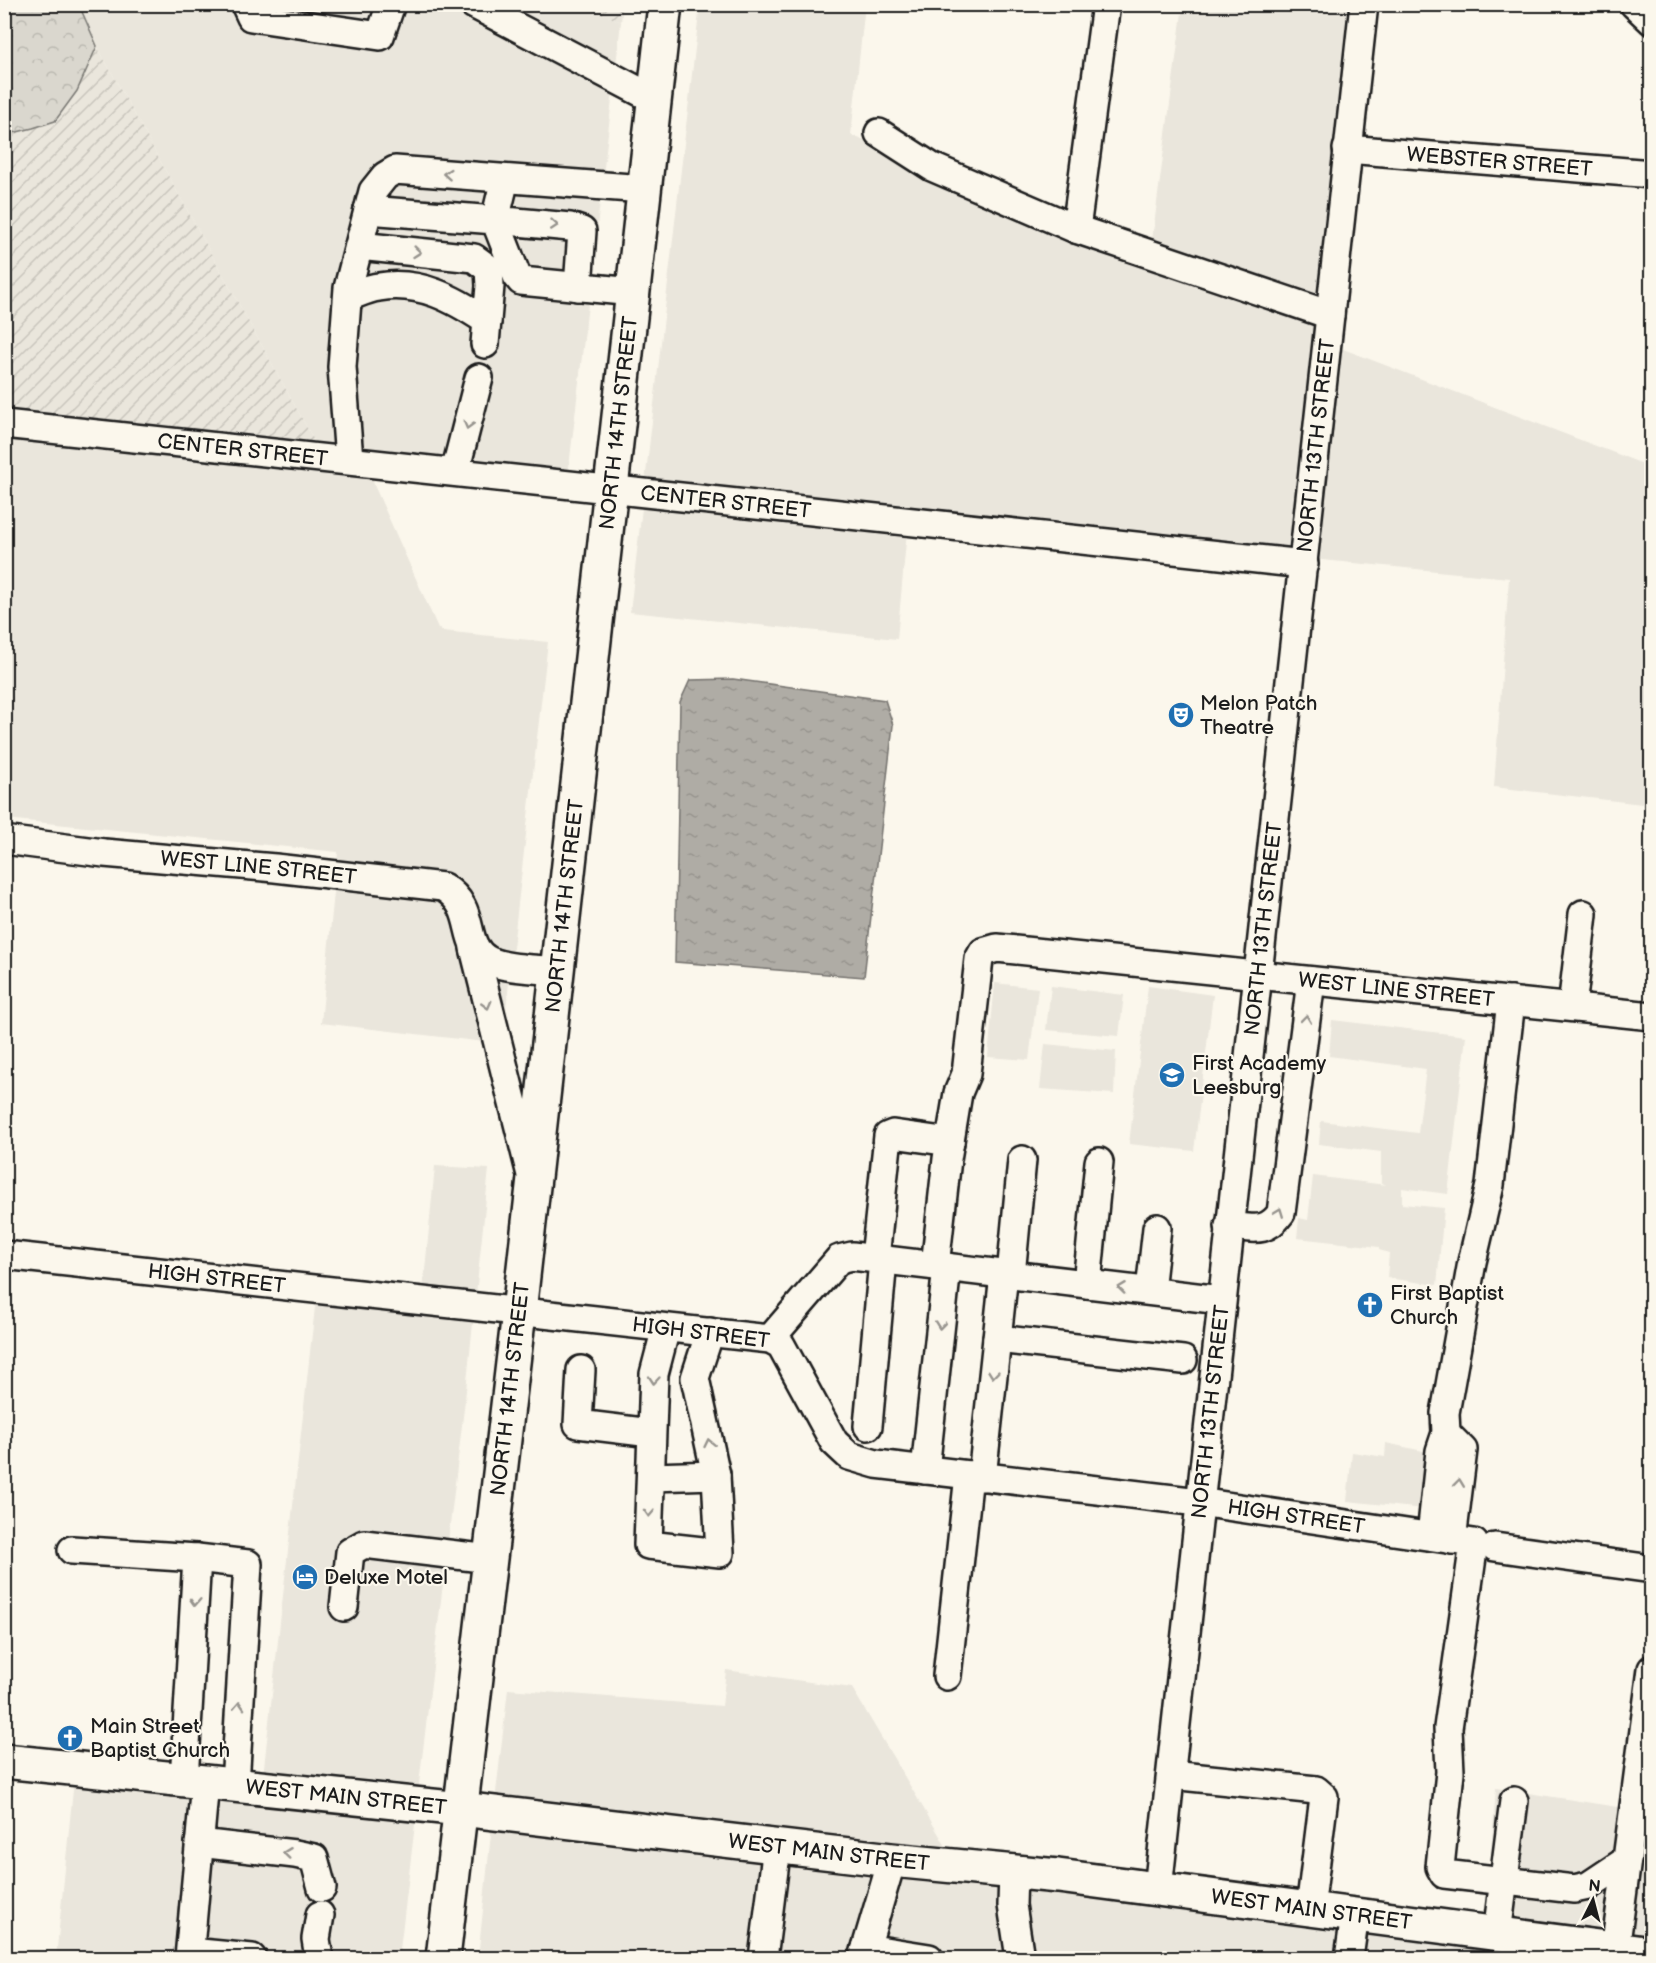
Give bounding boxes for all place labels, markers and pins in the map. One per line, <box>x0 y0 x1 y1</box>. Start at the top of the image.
place label: Melon Patch Theatre <box>1200 691 1317 740</box>
theatre icon: Melon Patch Theatre <box>1166 700 1196 730</box>
place label: First Academy Leesburg <box>1192 1051 1327 1100</box>
school or university icon: First Academy Leesburg <box>1157 1060 1187 1090</box>
place label: First Baptist Church <box>1390 1281 1504 1330</box>
church icon: First Baptist Church <box>1355 1290 1385 1320</box>
hotel icon: Deluxe Motel <box>290 1562 320 1592</box>
place label: Deluxe Motel <box>324 1565 448 1590</box>
place label: Main Street Baptist Church <box>90 1714 230 1763</box>
church icon: Main Street Baptist Church <box>55 1723 85 1753</box>

